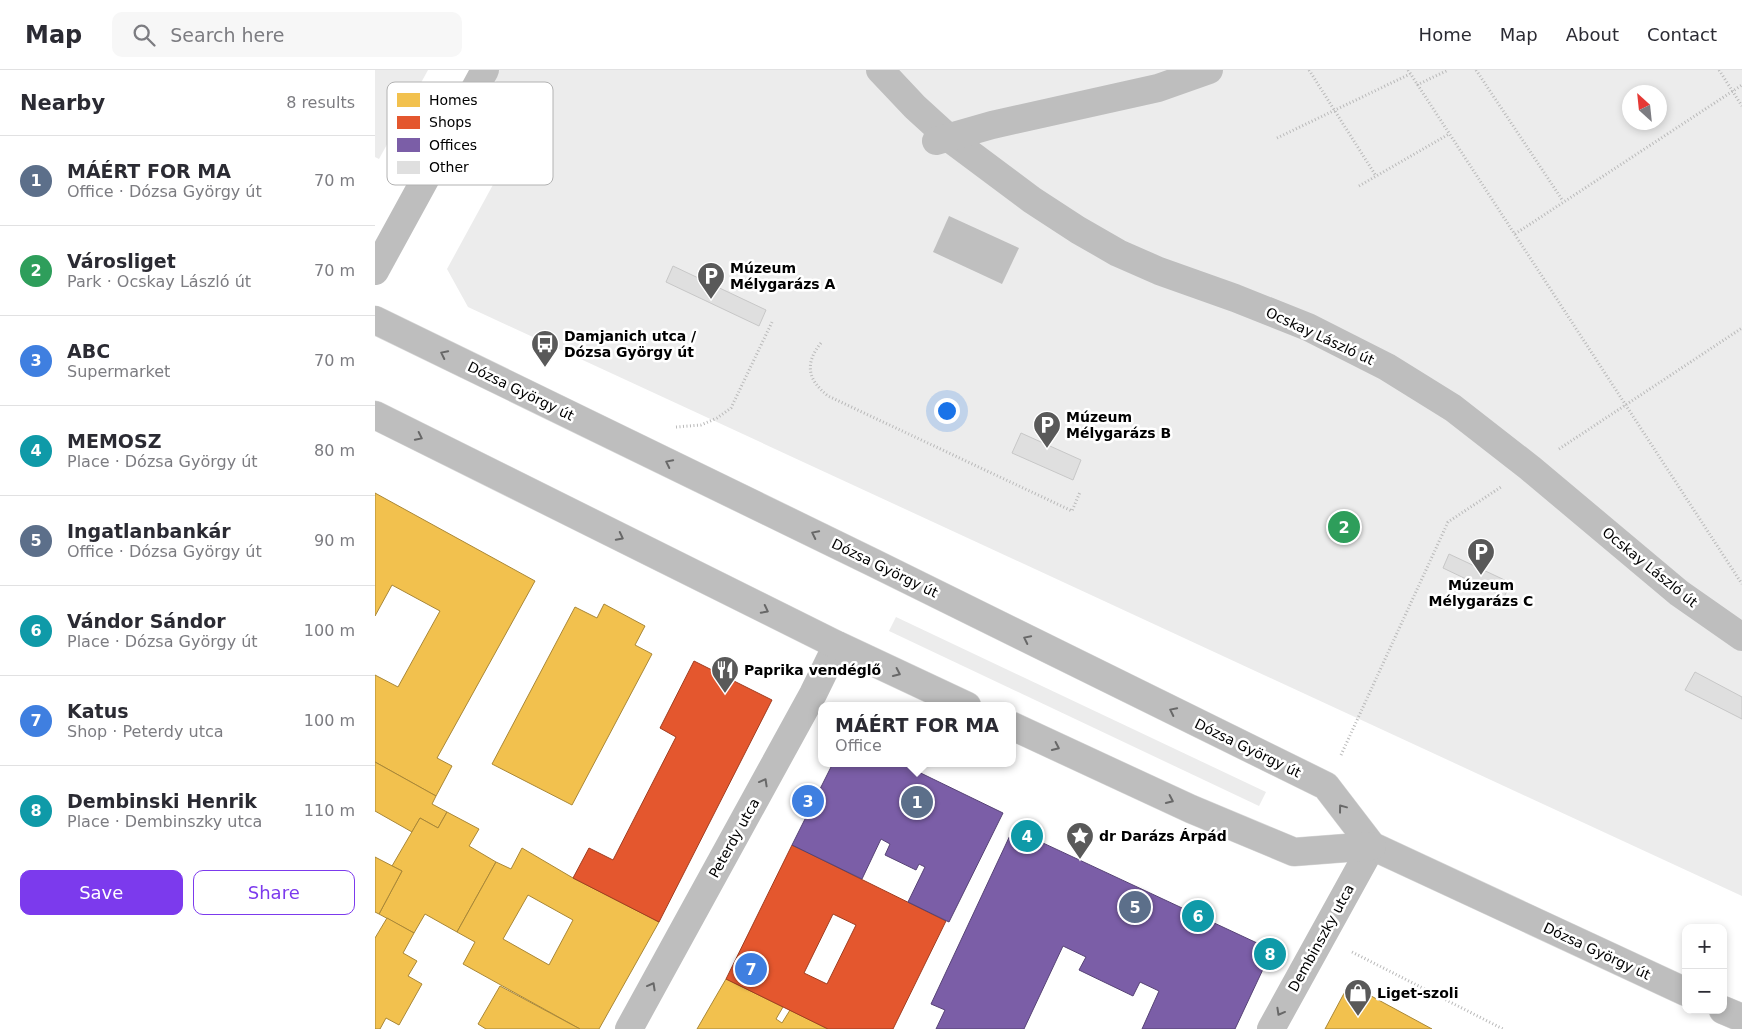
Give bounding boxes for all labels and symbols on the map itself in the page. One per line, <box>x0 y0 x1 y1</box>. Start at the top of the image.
legend <box>387 82 553 185</box>
north arrow <box>1622 85 1667 130</box>
text: Homes <box>429 92 478 108</box>
text: Shops <box>429 114 472 130</box>
text: Offices <box>429 137 477 153</box>
text: Other <box>429 159 469 175</box>
place label: Múzeum Mélygarázs A <box>730 260 836 292</box>
parking icon: Múzeum Mélygarázs A <box>696 261 726 300</box>
street label: Ocskay László út <box>1263 304 1377 368</box>
place label: Damjanich utca / Dózsa György út <box>564 328 697 360</box>
bus stop icon: Damjanich utca / Dózsa György út <box>530 329 560 368</box>
one-way arrow <box>440 350 449 360</box>
street label: Dózsa György út <box>465 358 577 424</box>
your location <box>934 398 960 424</box>
place label: Múzeum Mélygarázs B <box>1066 409 1171 441</box>
parking icon: Múzeum Mélygarázs B <box>1032 410 1062 449</box>
one-way arrow <box>413 431 422 441</box>
one-way arrow <box>665 459 674 469</box>
pin: 2 <box>1328 508 1360 546</box>
street label: Ocskay László út <box>1599 524 1701 611</box>
one-way arrow <box>811 529 820 540</box>
one-way arrow <box>615 531 624 541</box>
street label: Dózsa György út <box>829 535 941 601</box>
parking icon: Múzeum Mélygarázs C <box>1466 537 1496 576</box>
place label: Múzeum Mélygarázs C <box>1429 577 1533 609</box>
one-way arrow <box>760 604 769 614</box>
one-way arrow <box>1024 635 1033 645</box>
restaurant icon: Paprika vendéglő <box>710 655 740 694</box>
place label: Paprika vendéglő <box>744 662 882 678</box>
one-way arrow <box>892 667 901 678</box>
one-way arrow <box>1169 707 1178 717</box>
street label: Dózsa György út <box>1192 715 1304 781</box>
one-way arrow <box>1051 741 1060 751</box>
one-way arrow <box>758 779 768 788</box>
pin: 3 <box>792 782 824 820</box>
pin: 1 <box>901 783 933 821</box>
one-way arrow <box>1165 793 1174 804</box>
street label: Peterdy utca <box>706 795 762 881</box>
one-way arrow <box>1339 804 1348 814</box>
pin: 4 <box>1011 817 1043 855</box>
place icon: dr Darázs Árpád <box>1065 821 1095 860</box>
place label: dr Darázs Árpád <box>1099 828 1227 844</box>
street label: Dembinszky utca <box>1285 882 1357 994</box>
pin: 5 <box>1119 888 1151 926</box>
pin: 6 <box>1182 897 1214 935</box>
street label: Dózsa György út <box>1541 919 1654 983</box>
pin: 8 <box>1254 935 1286 973</box>
pin: 7 <box>735 950 767 988</box>
shop icon: Liget-szoli <box>1343 978 1373 1017</box>
one-way arrow <box>646 983 656 992</box>
place label: Liget-szoli <box>1377 985 1458 1001</box>
one-way arrow <box>1276 1006 1286 1015</box>

